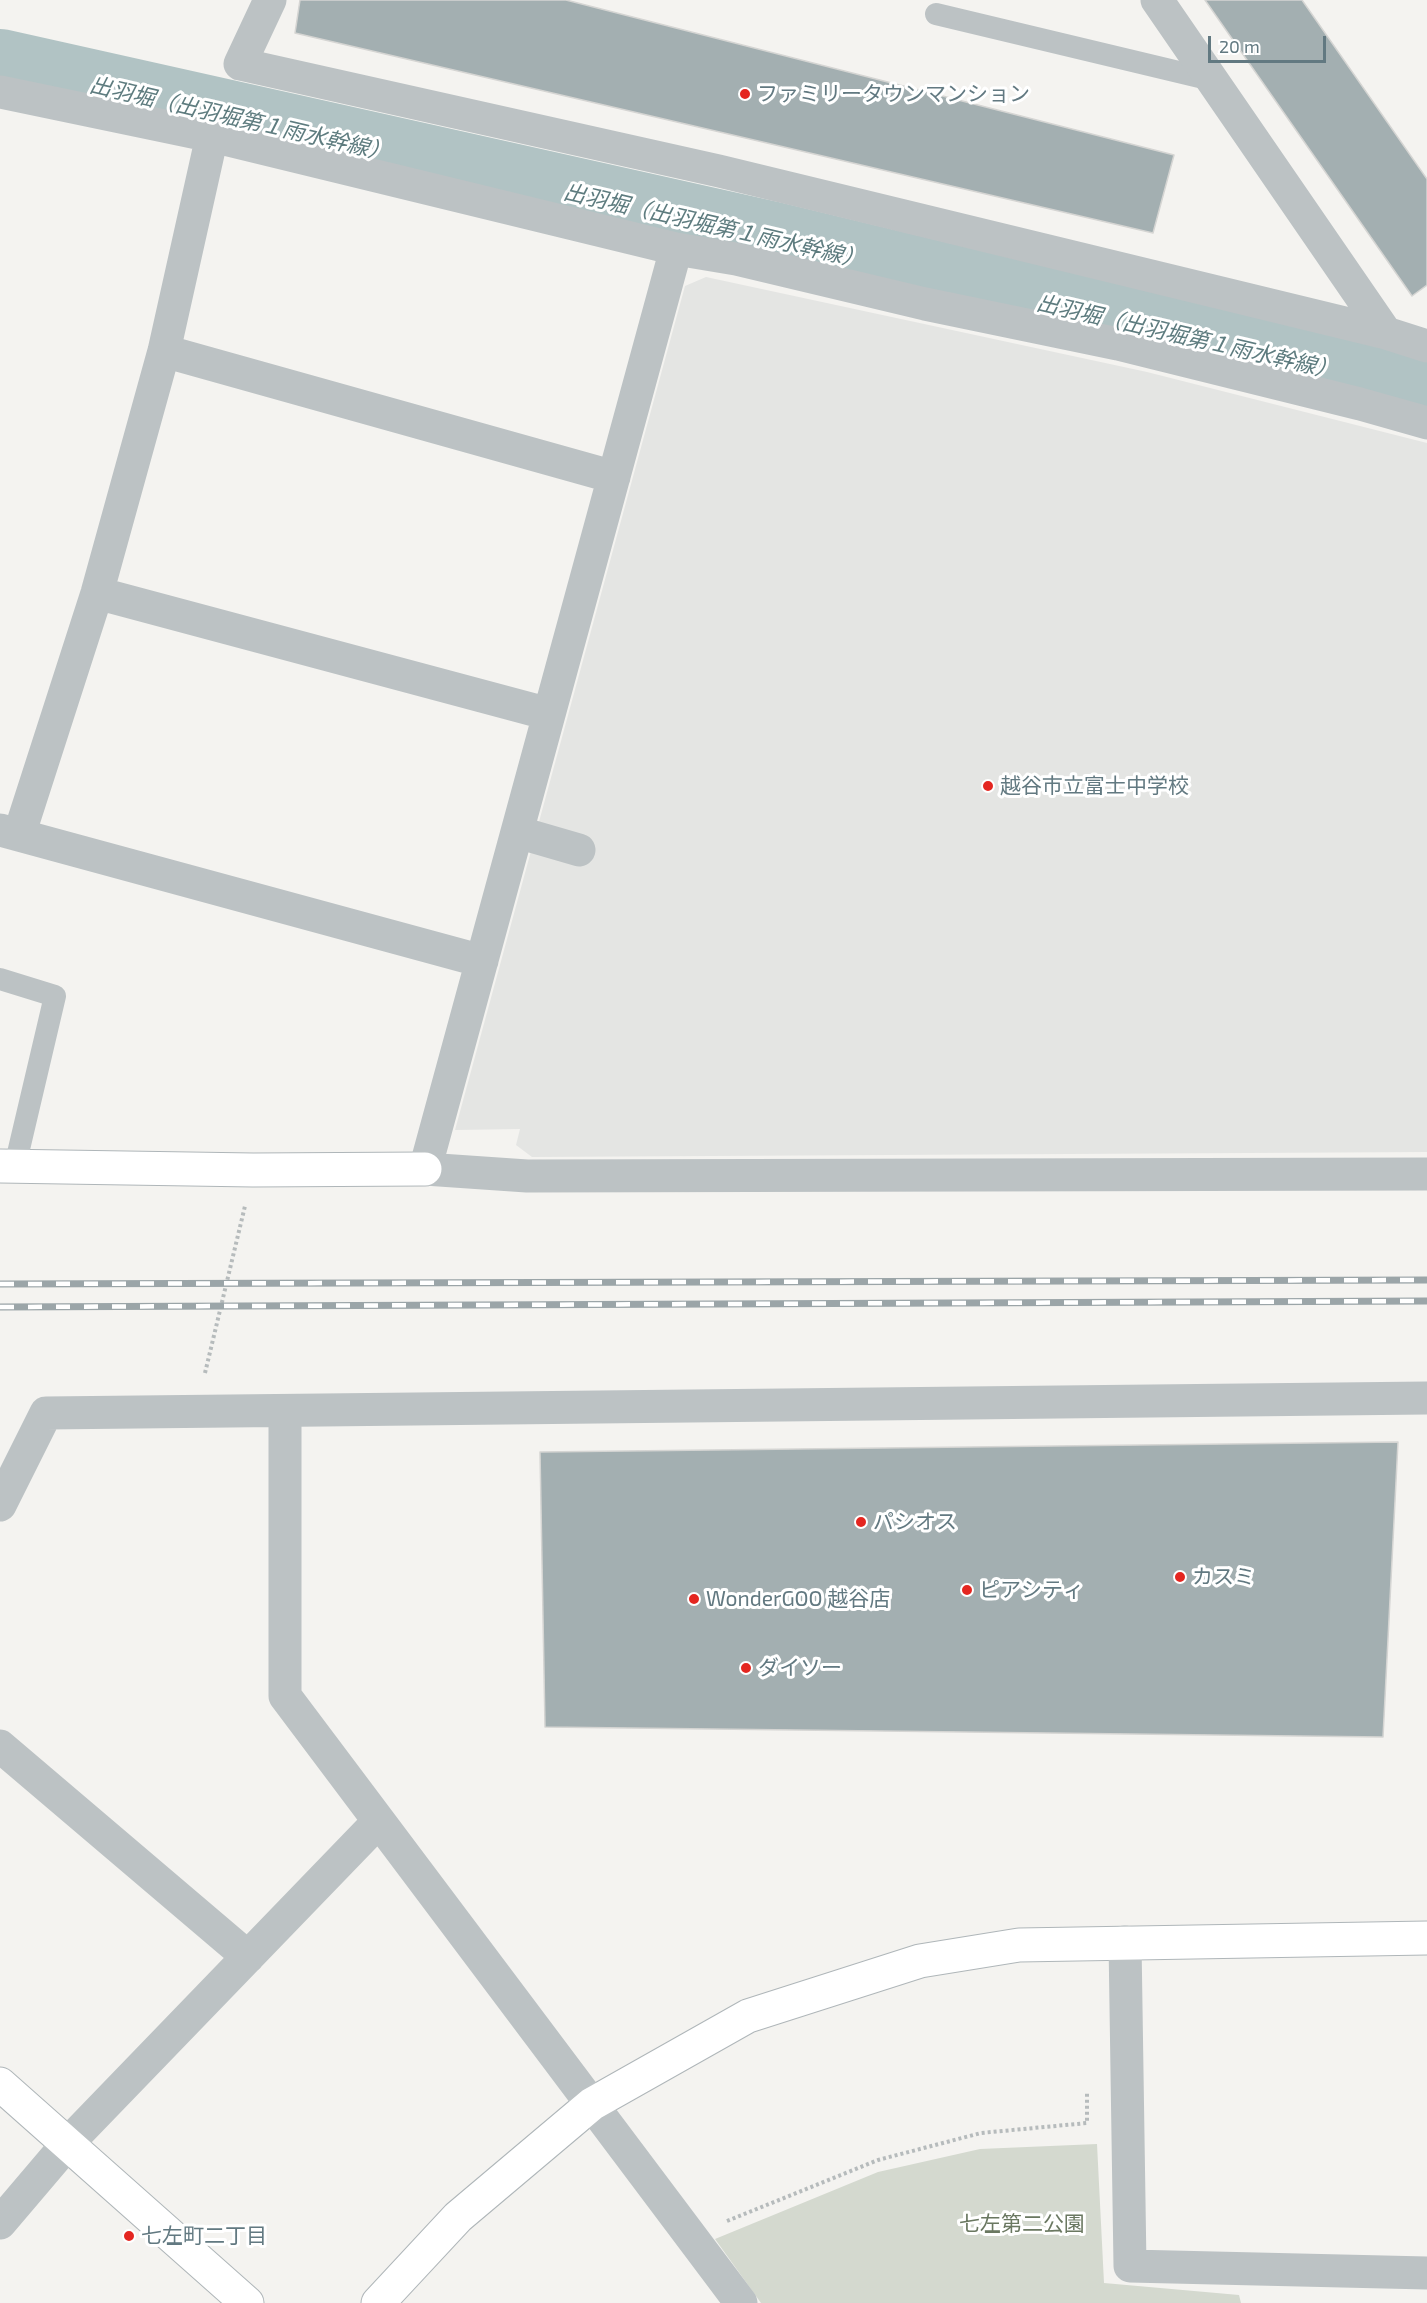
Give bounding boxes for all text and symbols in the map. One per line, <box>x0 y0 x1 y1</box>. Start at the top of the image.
scale bar <box>1211 24 1330 62</box>
text: 20 m <box>1219 35 1260 57</box>
water label: 出羽堀（出羽堀第１雨水幹線） <box>87 71 393 167</box>
place label: ファミリータウンマンション <box>757 81 1030 107</box>
marker: ファミリータウンマンション <box>738 87 752 101</box>
water label: 出羽堀（出羽堀第１雨水幹線） <box>561 178 867 274</box>
water label: 出羽堀（出羽堀第１雨水幹線） <box>1034 289 1340 385</box>
place label: 越谷市立富士中学校 <box>1000 773 1189 799</box>
marker: 越谷市立富士中学校 <box>981 779 995 793</box>
place label: パシオス <box>873 1509 957 1535</box>
marker: パシオス <box>854 1515 868 1529</box>
place label: カスミ <box>1192 1564 1255 1590</box>
marker: カスミ <box>1173 1570 1187 1584</box>
place label: ピアシティ <box>979 1577 1084 1603</box>
marker: ピアシティ <box>960 1583 974 1597</box>
place label: WonderGOO 越谷店 <box>706 1586 890 1612</box>
marker: WonderGOO 越谷店 <box>687 1592 701 1606</box>
place label: ダイソー <box>758 1655 842 1681</box>
marker: ダイソー <box>739 1661 753 1675</box>
park label: 七左第二公園 <box>959 2211 1085 2237</box>
place label: 七左町二丁目 <box>141 2223 267 2249</box>
marker: 七左町二丁目 <box>122 2229 136 2243</box>

